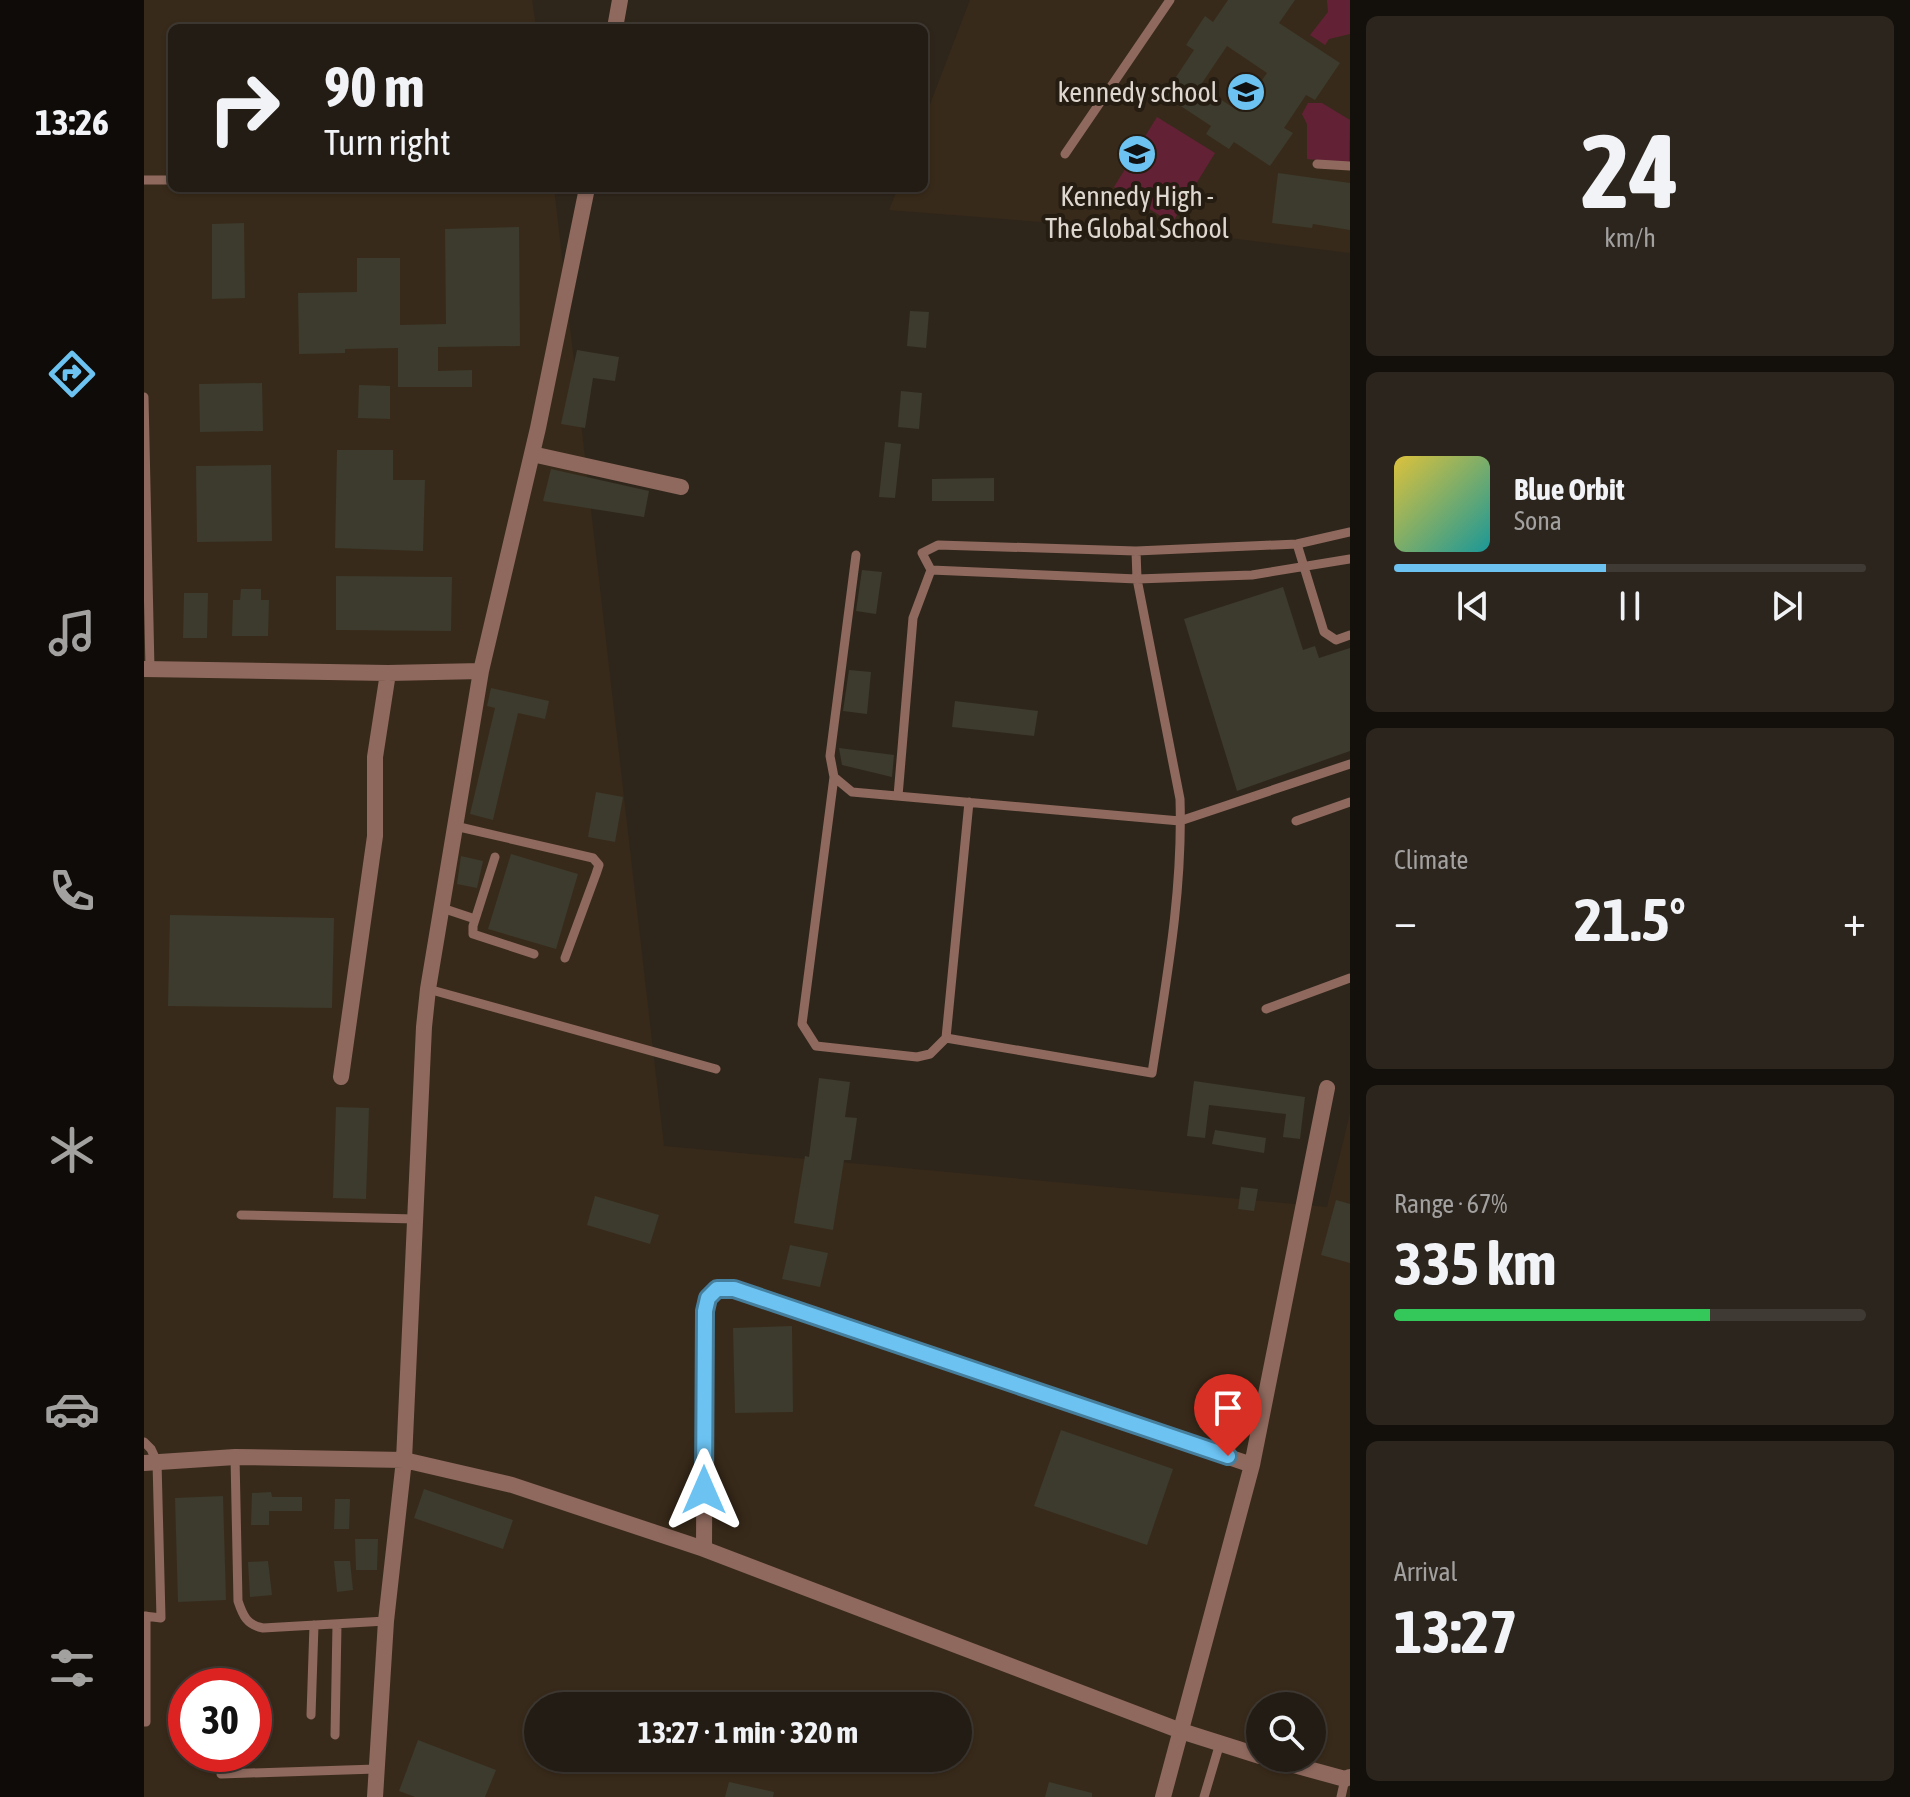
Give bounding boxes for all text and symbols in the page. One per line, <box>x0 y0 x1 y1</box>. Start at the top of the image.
text: 90 m <box>324 55 425 119</box>
icon: right <box>192 56 296 160</box>
school or university icon: kennedy school <box>1225 71 1267 113</box>
place label: kennedy school <box>1058 76 1219 108</box>
text: 13:26 <box>35 101 109 143</box>
text: 24 <box>1581 111 1679 230</box>
text: Turn right <box>324 121 451 163</box>
school or university icon: Kennedy High - The Global School <box>1116 133 1158 175</box>
place label: Kennedy High - The Global School <box>1045 180 1230 244</box>
text: km/h <box>1604 223 1656 253</box>
icon: directions <box>44 346 100 402</box>
text: Blue Orbit <box>1514 472 1625 506</box>
text: Sona <box>1514 506 1562 536</box>
icon: previous <box>1451 584 1495 628</box>
icon: pause <box>1608 584 1652 628</box>
icon: next <box>1765 584 1809 628</box>
icon: music <box>44 605 100 661</box>
text: Climate <box>1394 845 1468 875</box>
icon: phone <box>44 863 100 919</box>
text: 21.5° <box>1574 885 1686 954</box>
text: − <box>1394 895 1417 945</box>
text: + <box>1843 895 1866 945</box>
icon: climate <box>44 1122 100 1178</box>
text: Range · 67% <box>1394 1189 1507 1219</box>
text: 335 km <box>1394 1229 1556 1298</box>
pin <box>1194 1374 1262 1456</box>
icon: car <box>44 1381 100 1437</box>
icon: arrive <box>1206 1386 1250 1430</box>
position arrow <box>662 1448 746 1532</box>
text: Arrival <box>1394 1557 1458 1587</box>
text: 13:27 <box>1394 1597 1517 1666</box>
icon: filters <box>44 1640 100 1696</box>
speed limit sign: 30 <box>168 1668 272 1772</box>
map controls <box>1246 1692 1326 1772</box>
button: search <box>1246 1692 1326 1772</box>
text: 13:27 · 1 min · 320 m <box>638 1715 858 1749</box>

